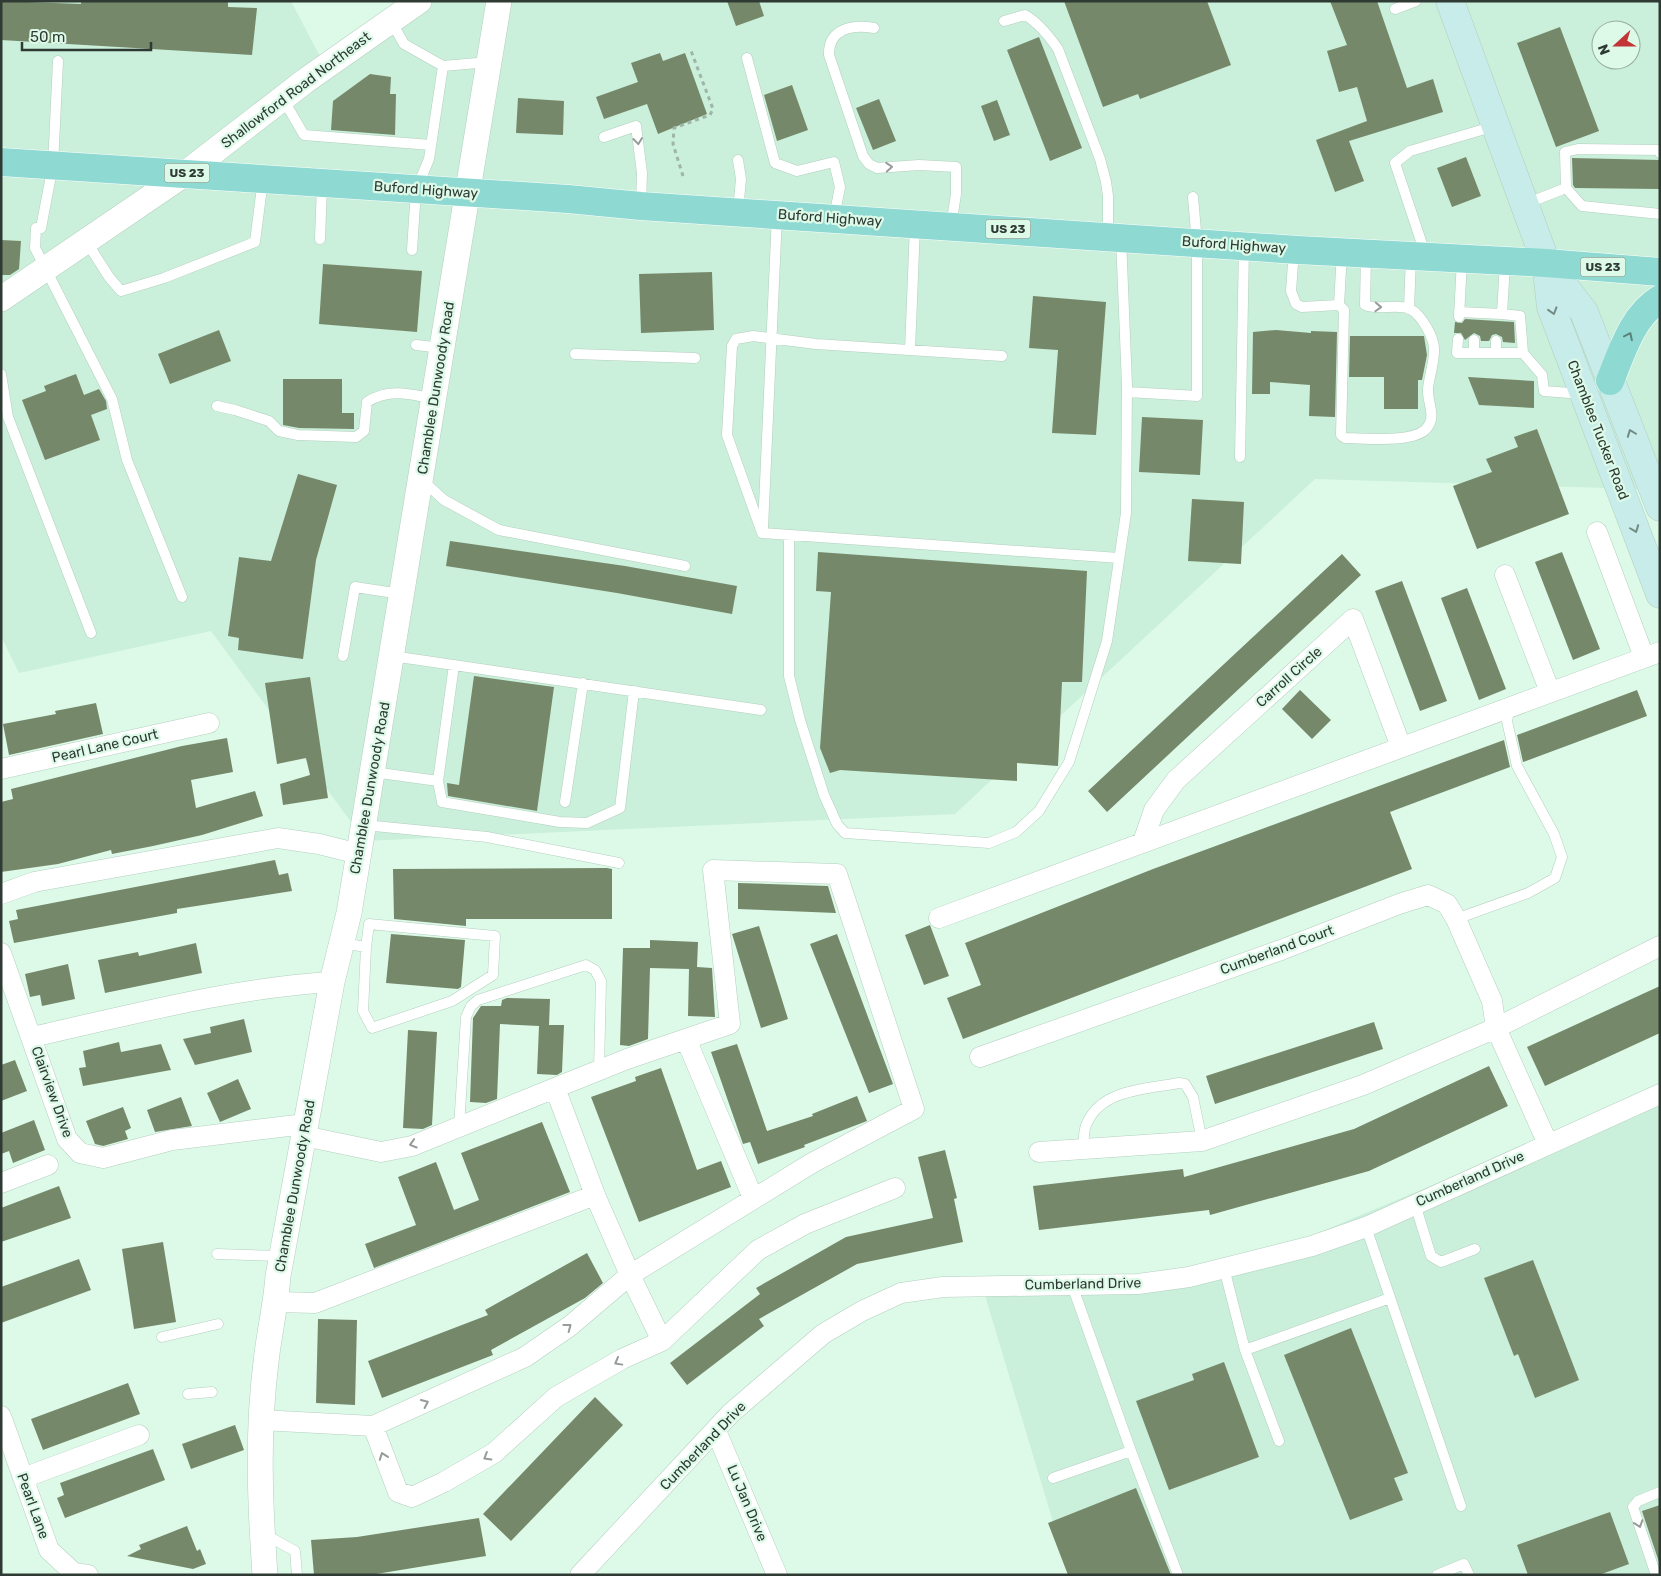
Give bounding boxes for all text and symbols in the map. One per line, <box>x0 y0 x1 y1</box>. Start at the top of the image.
scale bar <box>22 20 151 52</box>
north arrow <box>1591 20 1641 70</box>
text: 50 m <box>30 28 65 46</box>
street label: Shallowford Road Northeast <box>218 28 375 152</box>
text: N <box>1595 42 1614 57</box>
one-way arrow <box>632 137 643 145</box>
one-way arrow <box>885 162 893 173</box>
road number: US 23 <box>164 164 210 182</box>
street label: Buford Highway <box>373 178 479 202</box>
street label: Buford Highway <box>777 206 883 230</box>
road number: US 23 <box>986 220 1030 238</box>
street label: Buford Highway <box>1181 233 1287 257</box>
road number: US 23 <box>1580 258 1626 276</box>
street label: Chamblee Dunwoody Road <box>414 300 458 476</box>
one-way arrow <box>1374 302 1382 313</box>
one-way arrow <box>1548 306 1558 314</box>
one-way arrow <box>1623 332 1633 341</box>
street label: Chamblee Tucker Road <box>1564 358 1632 502</box>
one-way arrow <box>1627 430 1637 438</box>
one-way arrow <box>1629 524 1639 532</box>
street label: Carroll Circle <box>1253 643 1326 711</box>
street label: Chamblee Dunwoody Road <box>346 700 394 876</box>
street label: Pearl Lane Court <box>50 725 160 766</box>
street label: Cumberland Court <box>1218 921 1337 978</box>
street label: Clairview Drive <box>28 1044 76 1140</box>
street label: Chamblee Dunwoody Road <box>271 1098 319 1274</box>
one-way arrow <box>410 1139 418 1149</box>
street label: Cumberland Drive <box>1413 1147 1527 1211</box>
street label: Cumberland Drive <box>1024 1274 1142 1294</box>
one-way arrow <box>562 1324 572 1333</box>
one-way arrow <box>614 1355 623 1365</box>
street label: Cumberland Drive <box>656 1398 750 1494</box>
one-way arrow <box>420 1399 429 1409</box>
one-way arrow <box>484 1450 493 1460</box>
one-way arrow <box>379 1453 389 1461</box>
street label: Lu Jan Drive <box>723 1462 771 1544</box>
street label: Pearl Lane <box>13 1471 53 1541</box>
one-way arrow <box>1633 1519 1643 1527</box>

